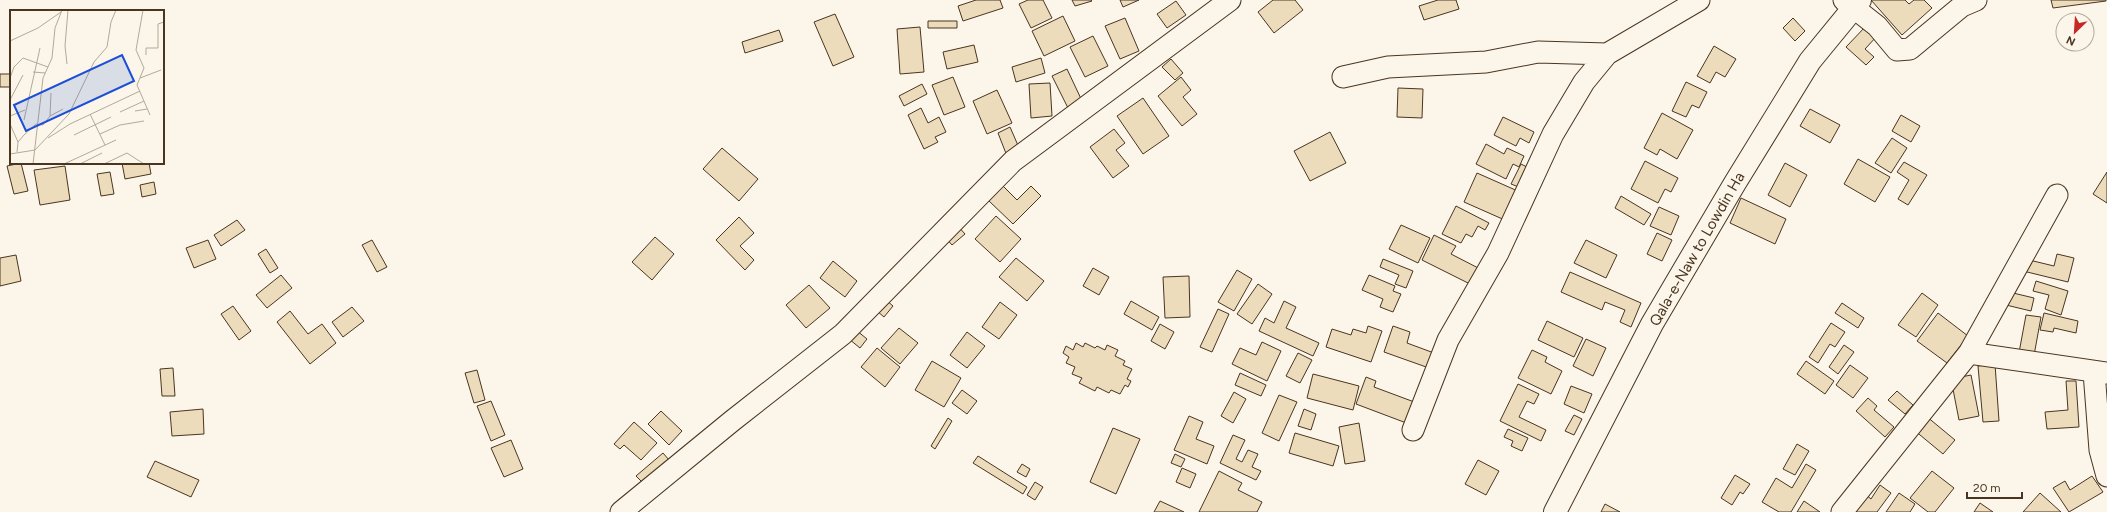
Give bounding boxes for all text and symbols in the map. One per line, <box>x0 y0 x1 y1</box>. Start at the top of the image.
inset map <box>10 10 164 164</box>
north arrow <box>2055 12 2095 52</box>
text: N <box>2064 33 2078 48</box>
street label: Qala-e-Naw to Lowdin Ha <box>1646 169 1748 329</box>
scale bar <box>1967 474 2022 500</box>
text: 20 m <box>1973 481 2001 495</box>

